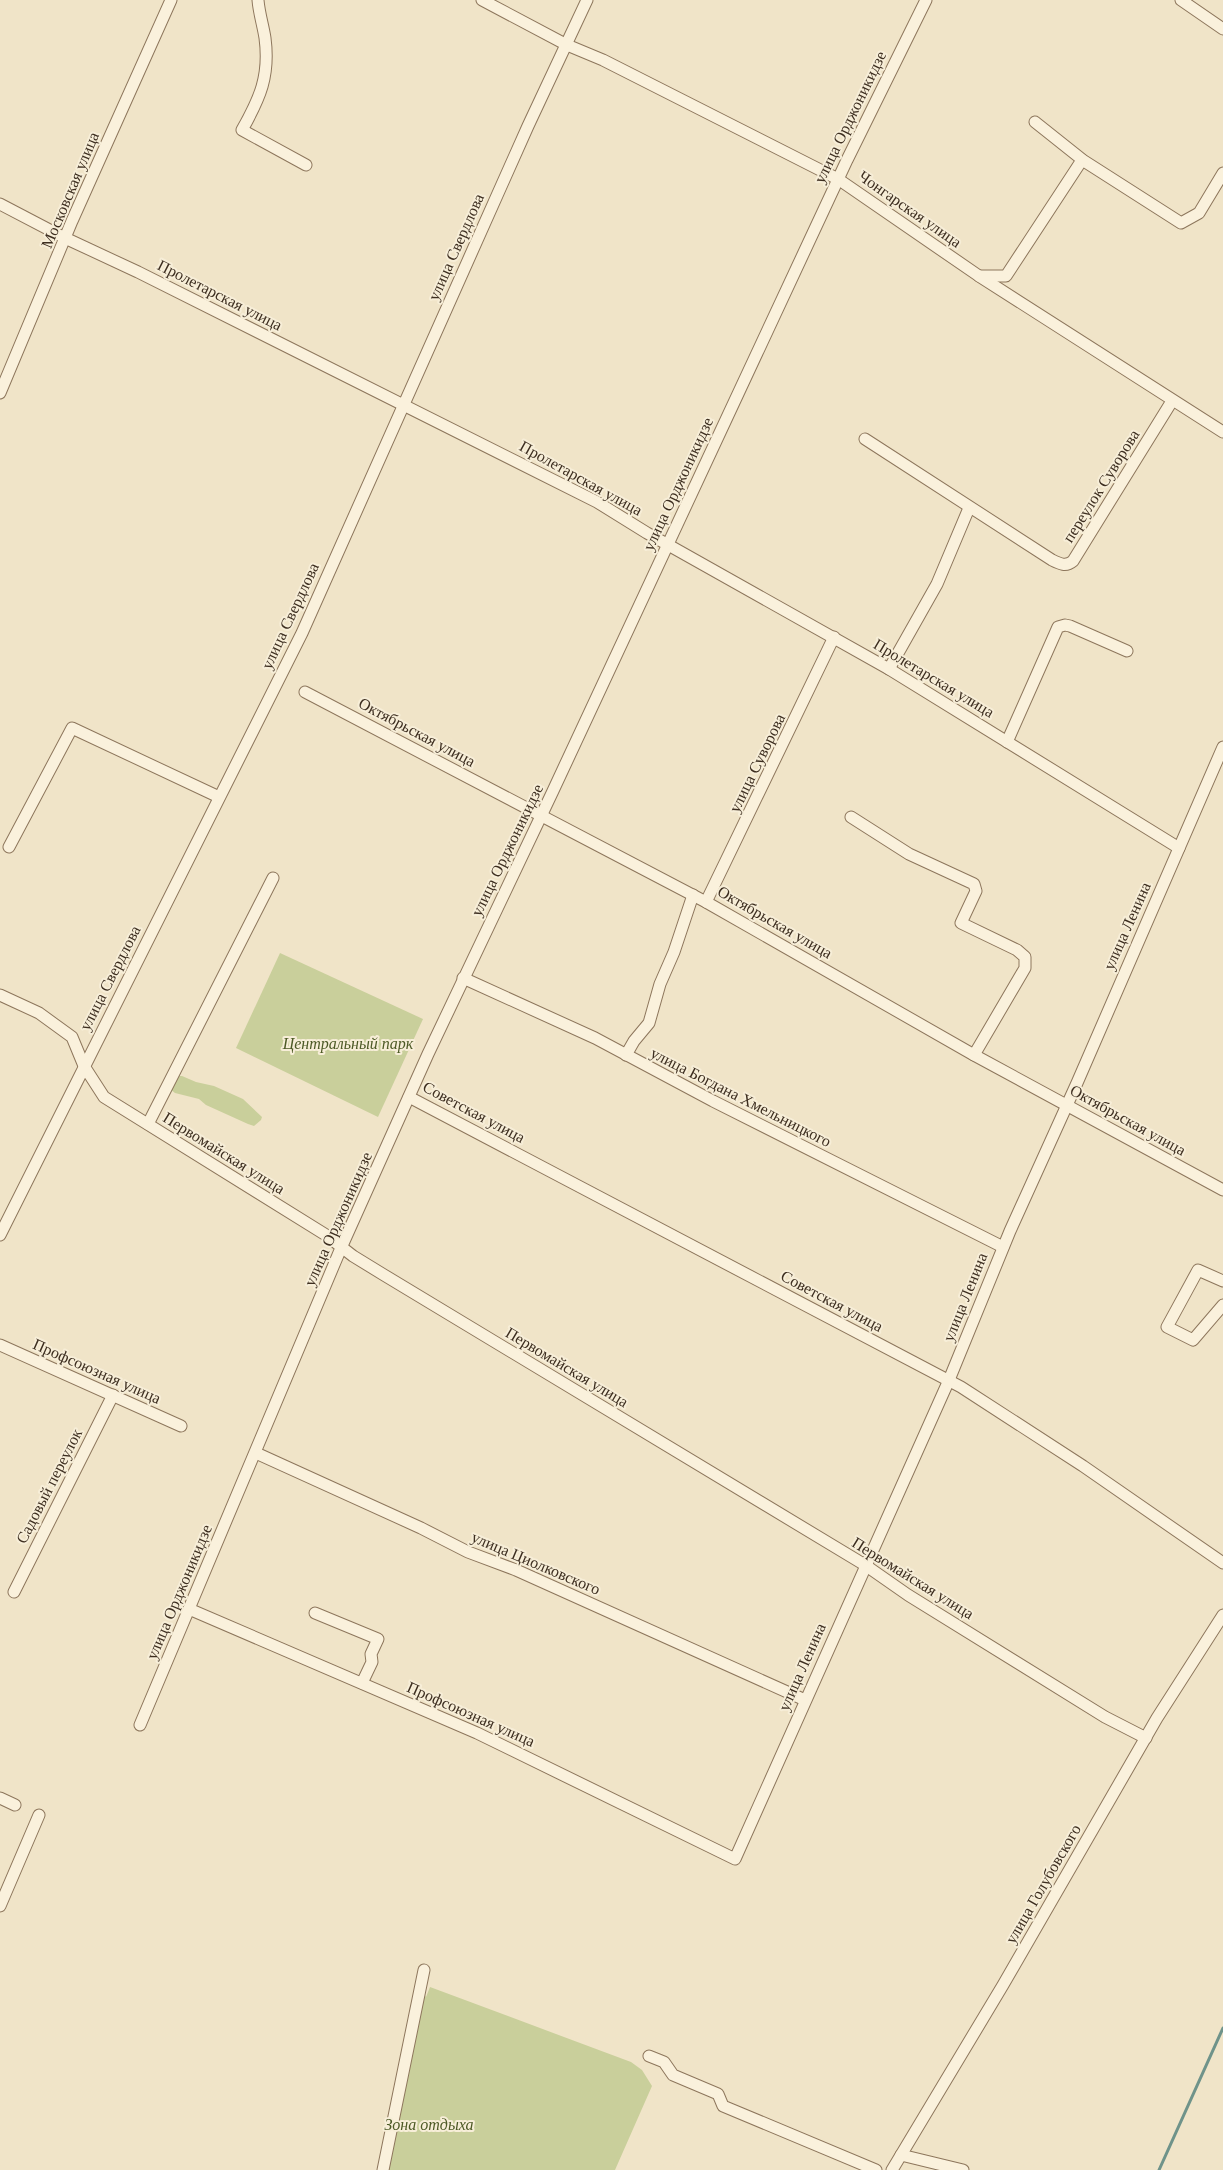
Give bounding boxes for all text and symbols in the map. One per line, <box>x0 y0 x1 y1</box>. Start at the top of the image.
street label: улица Орджоникидзе <box>811 48 890 186</box>
street label: Московская улица <box>38 129 103 251</box>
street label: Чонгарская улица <box>855 167 965 252</box>
street label: улица Свердлова <box>425 191 488 303</box>
street label: Пролетарская улица <box>155 256 285 335</box>
street label: улица Орджоникидзе <box>640 415 717 554</box>
street label: переулок Суворова <box>1059 427 1143 546</box>
street label: Пролетарская улица <box>516 437 645 520</box>
street label: улица Свердлова <box>258 560 323 672</box>
street label: Пролетарская улица <box>870 635 997 722</box>
street label: Октябрьская улица <box>355 694 478 771</box>
street label: улица Суворова <box>726 711 789 816</box>
street label: улица Орджоникидзе <box>468 781 547 919</box>
street label: улица Ленина <box>1100 880 1155 973</box>
street label: Октябрьская улица <box>714 882 835 963</box>
street label: улица Свердлова <box>76 923 145 1034</box>
park label: Центральный парк <box>282 1035 414 1053</box>
street label: улица Богдана Хмельницкого <box>647 1044 834 1151</box>
street label: Советская улица <box>420 1078 528 1147</box>
street label: Октябрьская улица <box>1067 1081 1189 1160</box>
street label: Первомайская улица <box>160 1109 288 1198</box>
street label: улица Орджоникидзе <box>301 1149 376 1289</box>
street label: улица Ленина <box>939 1250 991 1344</box>
street label: Советская улица <box>778 1267 886 1336</box>
street label: Первомайская улица <box>502 1324 631 1411</box>
street label: Профсоюзная улица <box>30 1335 163 1408</box>
street label: Садовый переулок <box>13 1426 86 1547</box>
street label: улица Орджоникидзе <box>143 1522 216 1662</box>
street label: улица Циолковского <box>469 1528 603 1599</box>
street label: Первомайская улица <box>849 1534 977 1623</box>
street label: улица Ленина <box>775 1621 830 1714</box>
street label: Профсоюзная улица <box>404 1678 537 1751</box>
street label: улица Голубовского <box>1002 1821 1085 1947</box>
park label: Зона отдыха <box>384 2116 474 2133</box>

